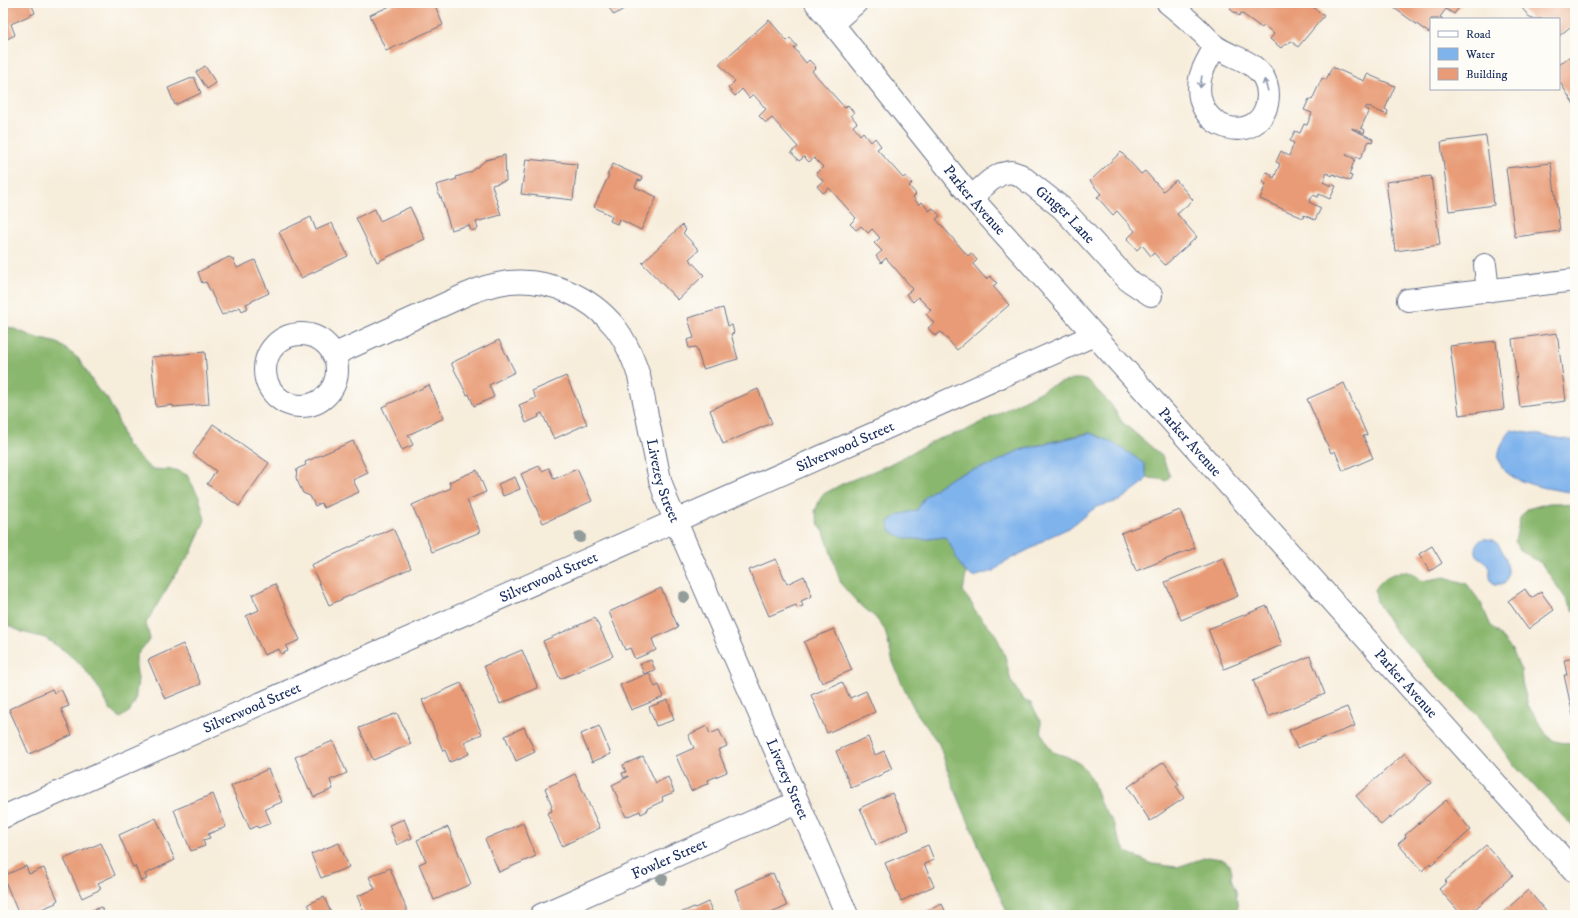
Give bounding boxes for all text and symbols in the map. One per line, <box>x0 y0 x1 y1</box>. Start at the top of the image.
legend <box>1430 18 1560 90</box>
text: Road <box>1466 27 1491 42</box>
text: Water <box>1465 47 1495 62</box>
text: Building <box>1466 67 1507 82</box>
one-way arrow <box>1197 75 1205 88</box>
one-way arrow <box>1261 80 1269 92</box>
street label: Parker Avenue <box>940 161 1010 239</box>
street label: Ginger Lane <box>1032 181 1099 247</box>
street label: Parker Avenue <box>1154 403 1226 480</box>
street label: Silverwood Street <box>793 416 897 476</box>
street label: Livezey Street <box>642 437 685 525</box>
street label: Silverwood Street <box>497 547 601 607</box>
street label: Parker Avenue <box>1370 645 1442 722</box>
street label: Silverwood Street <box>200 677 304 737</box>
street label: Livezey Street <box>762 736 814 823</box>
street label: Fowler Street <box>628 833 710 883</box>

